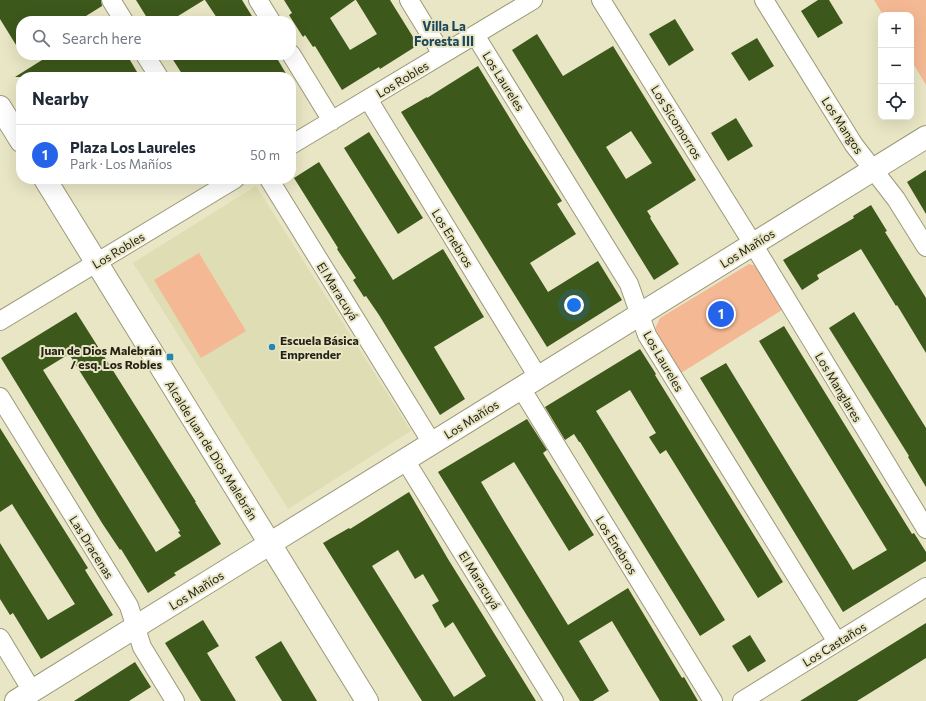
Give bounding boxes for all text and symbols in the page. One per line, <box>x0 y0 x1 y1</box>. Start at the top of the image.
map controls <box>878 12 914 120</box>
button: + <box>878 12 914 48</box>
search box <box>16 16 296 60</box>
district label: Villa La Foresta III <box>414 18 474 49</box>
icon: search <box>30 27 52 49</box>
text: Search here <box>62 29 141 47</box>
button: − <box>878 48 914 84</box>
street label: Los Laureles <box>480 49 528 113</box>
street label: Los Robles <box>373 58 431 100</box>
street label: Los Sicomorros <box>649 82 705 162</box>
button: locate <box>878 84 914 120</box>
text: Nearby <box>32 88 89 109</box>
street label: Los Mangos <box>819 94 867 156</box>
text: Plaza Los Laureles <box>70 138 196 156</box>
text: 1 <box>42 147 48 163</box>
text: 50 m <box>250 147 280 163</box>
text: Park · Los Mañíos <box>70 156 172 172</box>
street label: Los Enebros <box>430 206 476 270</box>
street label: Los Mañíos <box>717 226 777 270</box>
street label: Los Robles <box>89 229 147 271</box>
street label: El Maracuyá <box>315 259 361 323</box>
your location <box>564 295 584 315</box>
pin: 1 <box>708 299 734 329</box>
street label: Los Laureles <box>641 328 687 394</box>
place label: Escuela Básica Emprender <box>280 333 359 361</box>
marker: Escuela Básica Emprender <box>267 342 277 352</box>
place label: Juan de Dios Malebrán / esq. Los Robles <box>41 343 162 371</box>
street label: Los Manglares <box>813 350 865 424</box>
marker: Juan de Dios Malebrán / esq. Los Robles <box>165 352 175 362</box>
street label: Alcalde Juan de Dios Malebrán <box>162 378 261 523</box>
street label: Los Mañíos <box>441 397 501 441</box>
street label: Las Dracenas <box>67 513 117 581</box>
street label: Los Enebros <box>594 513 640 577</box>
street label: El Maracuyá <box>457 548 503 612</box>
street label: Los Mañíos <box>166 568 226 612</box>
street label: Los Castaños <box>800 619 868 669</box>

